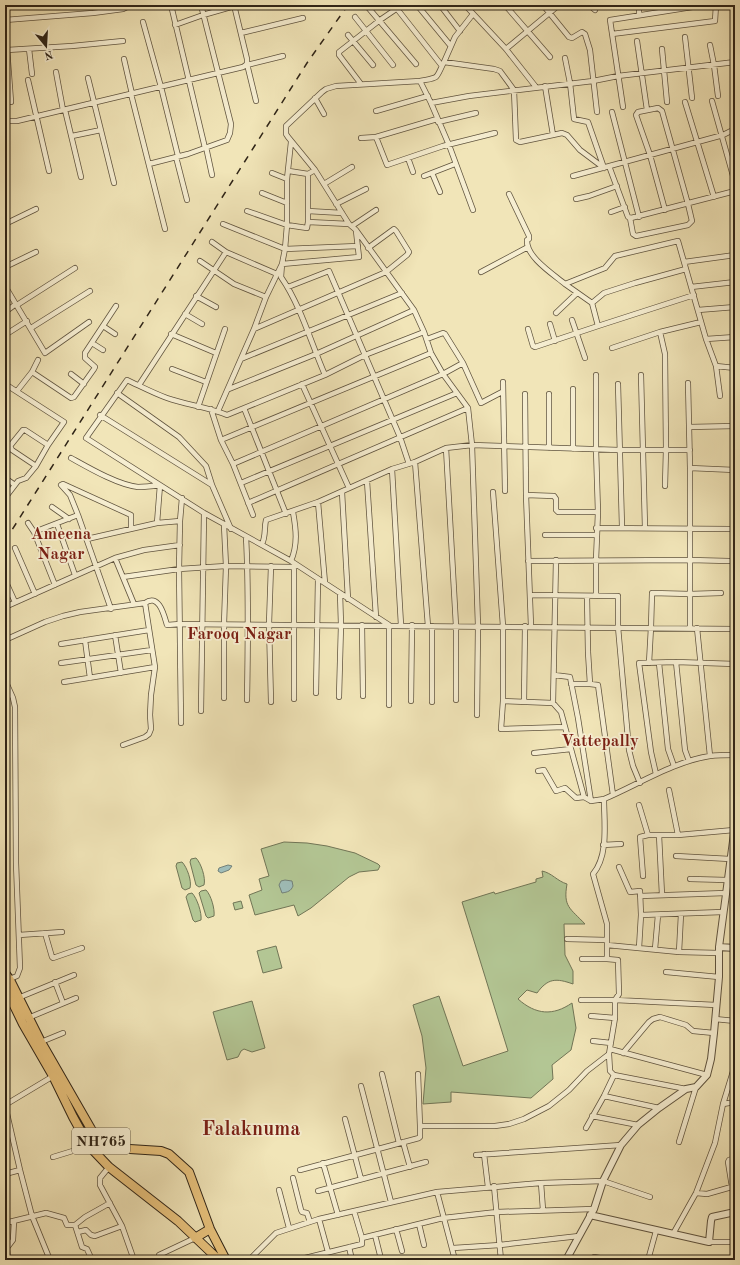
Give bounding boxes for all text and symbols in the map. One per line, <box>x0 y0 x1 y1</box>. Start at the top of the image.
north arrow <box>26 26 66 66</box>
text: N <box>42 48 54 61</box>
district label: Ameena Nagar <box>31 526 92 563</box>
district label: Farooq Nagar <box>187 626 291 643</box>
district label: Vattepally <box>561 733 639 750</box>
district label: Falaknuma <box>202 1120 300 1140</box>
road number: NH765 <box>72 1128 130 1154</box>

